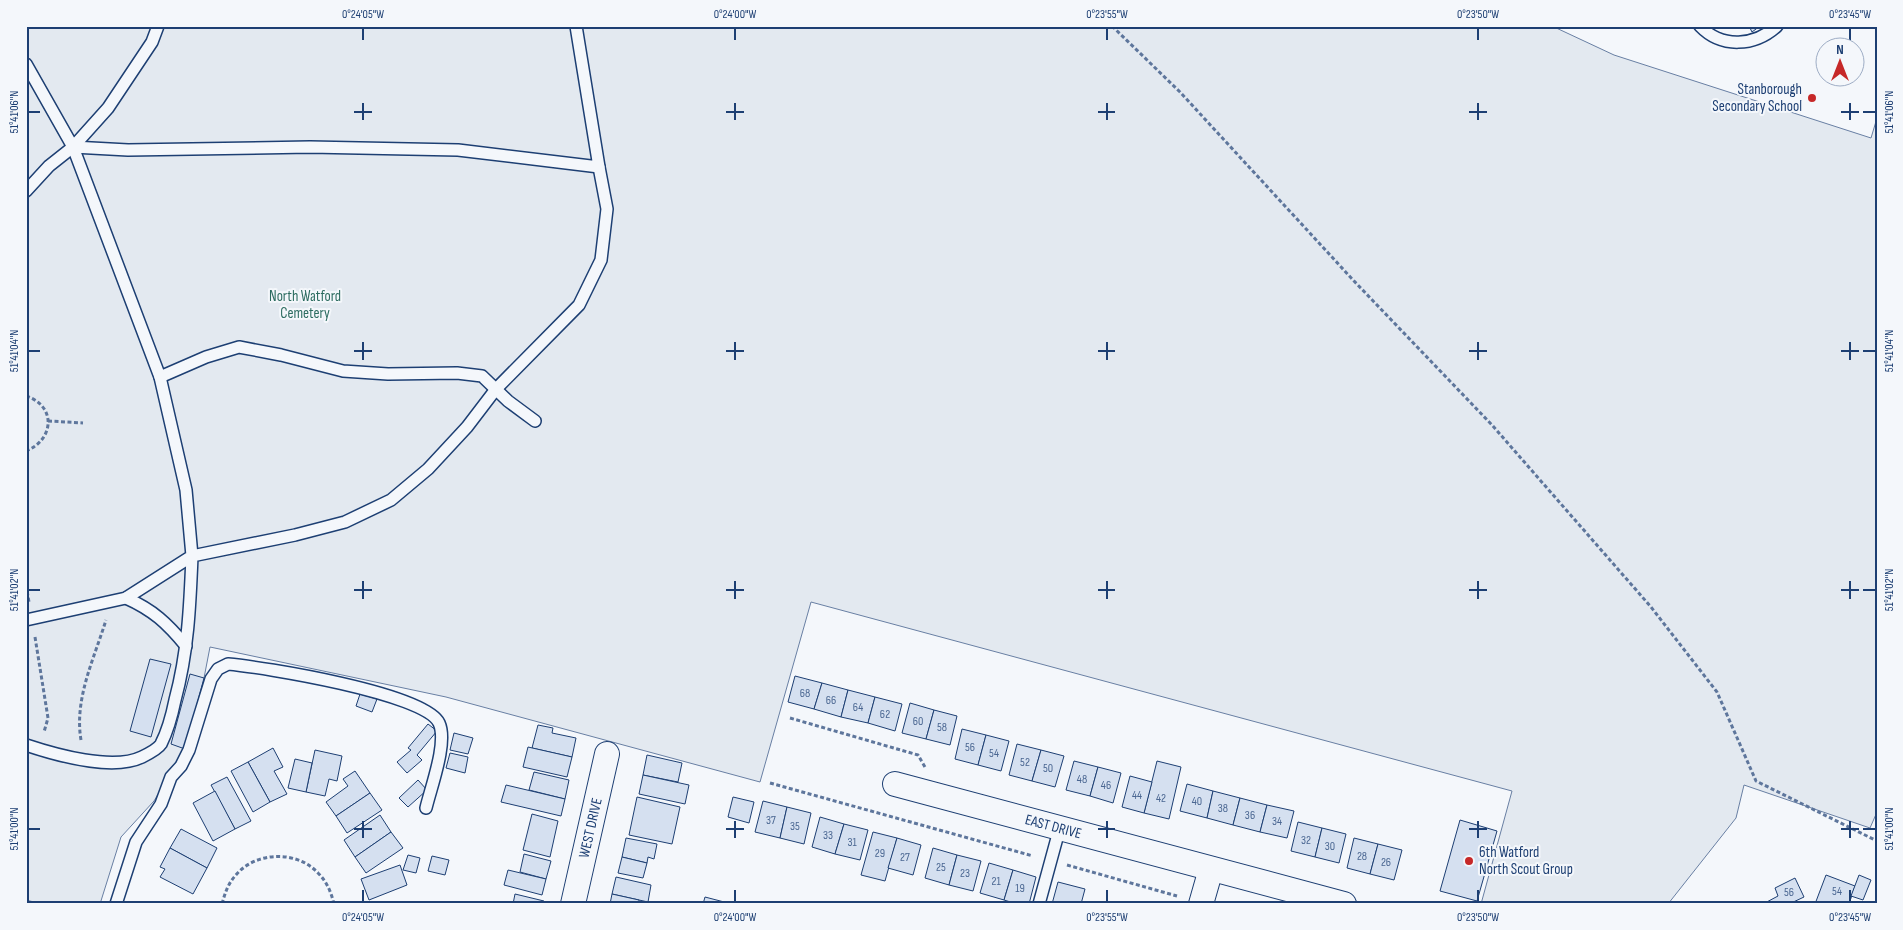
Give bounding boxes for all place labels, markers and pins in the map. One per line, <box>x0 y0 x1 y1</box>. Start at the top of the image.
place label: Stanborough Secondary School <box>1712 80 1802 116</box>
marker: Stanborough Secondary School <box>1806 92 1818 104</box>
place label: 6th Watford North Scout Group <box>1479 843 1573 879</box>
marker: 6th Watford North Scout Group <box>1463 855 1475 867</box>

